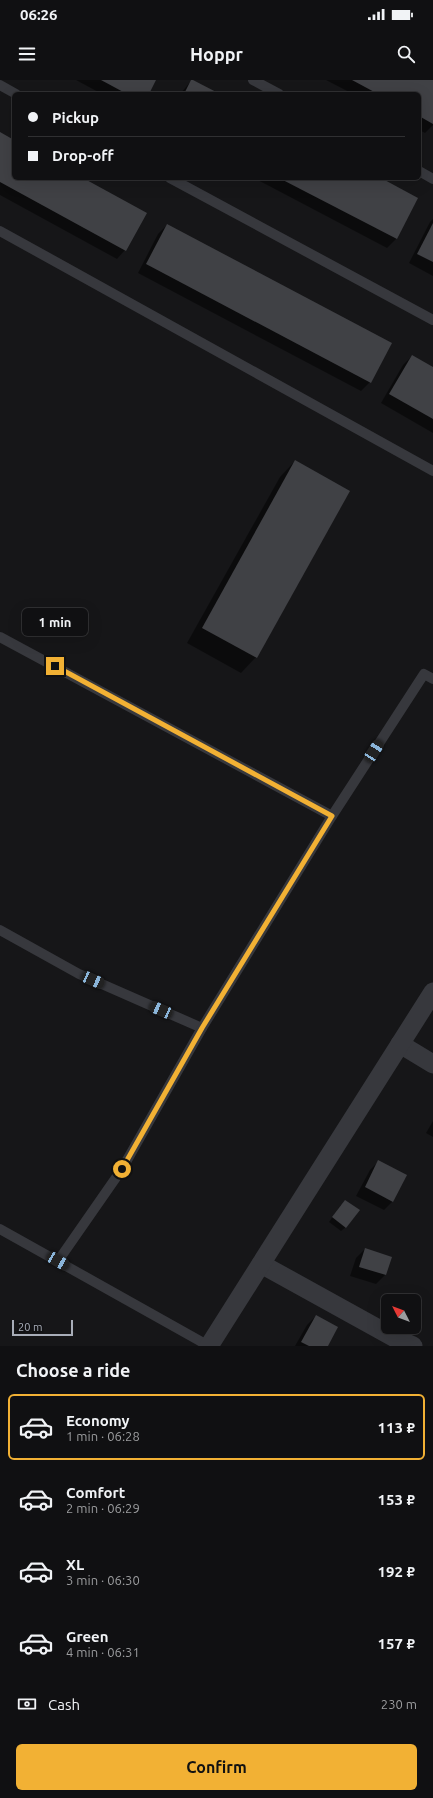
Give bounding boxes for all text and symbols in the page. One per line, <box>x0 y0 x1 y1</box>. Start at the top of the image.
text: 06:26 <box>20 6 58 23</box>
icon: menu <box>16 43 38 65</box>
icon: search <box>395 43 417 65</box>
text: Hoppr <box>190 44 243 64</box>
text: Pickup <box>52 109 99 126</box>
text: Drop-off <box>52 147 114 164</box>
callout: 1 min <box>22 608 88 636</box>
text: 1 min <box>39 615 71 629</box>
route end <box>46 657 64 675</box>
car <box>362 738 386 764</box>
car <box>80 970 106 990</box>
car <box>148 1000 174 1020</box>
route start <box>113 1160 131 1178</box>
car <box>45 1250 71 1272</box>
north arrow <box>381 1294 421 1334</box>
map controls <box>381 1294 421 1334</box>
scale bar <box>12 1318 73 1337</box>
text: 20 m <box>18 1321 42 1333</box>
text: Choose a ride <box>16 1360 130 1380</box>
icon: car <box>18 1409 54 1445</box>
text: Economy <box>66 1412 130 1429</box>
text: 113 ₽ <box>378 1419 415 1436</box>
text: 1 min · 06:28 <box>66 1429 140 1443</box>
icon: car <box>18 1481 54 1517</box>
text: Comfort <box>66 1484 125 1501</box>
text: 153 ₽ <box>378 1491 415 1508</box>
text: 2 min · 06:29 <box>66 1501 140 1515</box>
icon: car <box>18 1553 54 1589</box>
text: XL <box>66 1556 84 1573</box>
text: 192 ₽ <box>378 1563 415 1580</box>
text: 3 min · 06:30 <box>66 1573 140 1587</box>
icon: car <box>18 1625 54 1661</box>
text: Green <box>66 1628 108 1645</box>
text: 157 ₽ <box>378 1635 415 1652</box>
text: 4 min · 06:31 <box>66 1645 140 1659</box>
icon: cash <box>16 1693 38 1715</box>
text: Cash <box>48 1696 80 1713</box>
text: 230 m <box>381 1697 417 1711</box>
button: Confirm <box>16 1744 417 1790</box>

